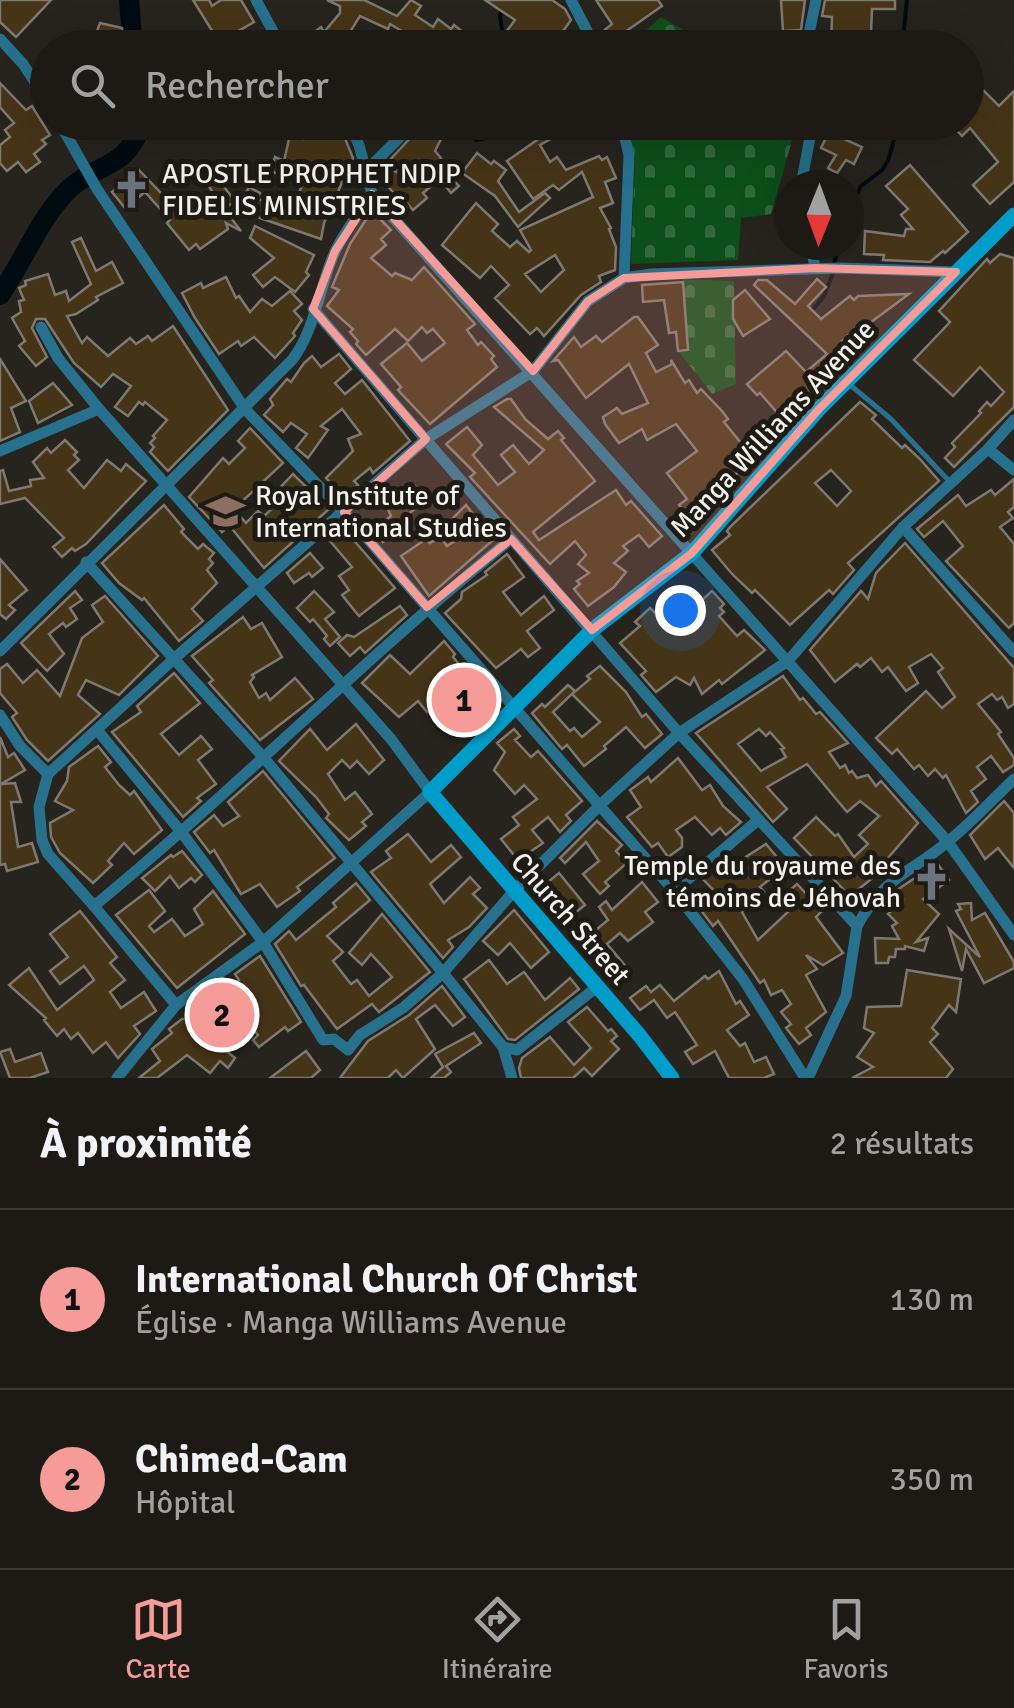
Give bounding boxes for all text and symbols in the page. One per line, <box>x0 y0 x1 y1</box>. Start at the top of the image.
search box <box>30 30 984 140</box>
icon: search <box>65 58 120 113</box>
text: Rechercher <box>145 62 329 109</box>
place label: APOSTLE PROPHET NDIP FIDELIS MINISTRIES <box>162 157 461 223</box>
church icon: APOSTLE PROPHET NDIP FIDELIS MINISTRIES <box>111 168 153 210</box>
north arrow <box>774 170 864 260</box>
street label: Manga Williams Avenue <box>663 313 882 544</box>
place label: Royal Institute of International Studies <box>255 479 507 545</box>
school or university icon: Royal Institute of International Studies <box>204 490 246 532</box>
your location <box>655 585 706 636</box>
pin: 1 <box>432 662 496 738</box>
street label: Church Street <box>503 845 637 992</box>
place label: Temple du royaume des témoins de Jéhovah <box>624 849 901 915</box>
church icon: Temple du royaume des témoins de Jéhovah <box>910 860 952 902</box>
pin: 2 <box>190 978 254 1052</box>
text: À proximité <box>40 1118 252 1169</box>
text: 2 résultats <box>830 1124 974 1163</box>
text: International Church Of Christ <box>135 1256 638 1303</box>
text: 1 <box>64 1280 81 1319</box>
text: 130 m <box>890 1280 974 1319</box>
text: Église · Manga Williams Avenue <box>135 1303 567 1342</box>
text: Chimed-Cam <box>135 1436 348 1483</box>
text: 2 <box>64 1460 81 1499</box>
text: 350 m <box>890 1460 974 1499</box>
text: Hôpital <box>135 1483 236 1522</box>
tab: Carte <box>125 1592 191 1686</box>
tab: Itinéraire <box>442 1592 553 1686</box>
tab: Favoris <box>804 1592 889 1686</box>

